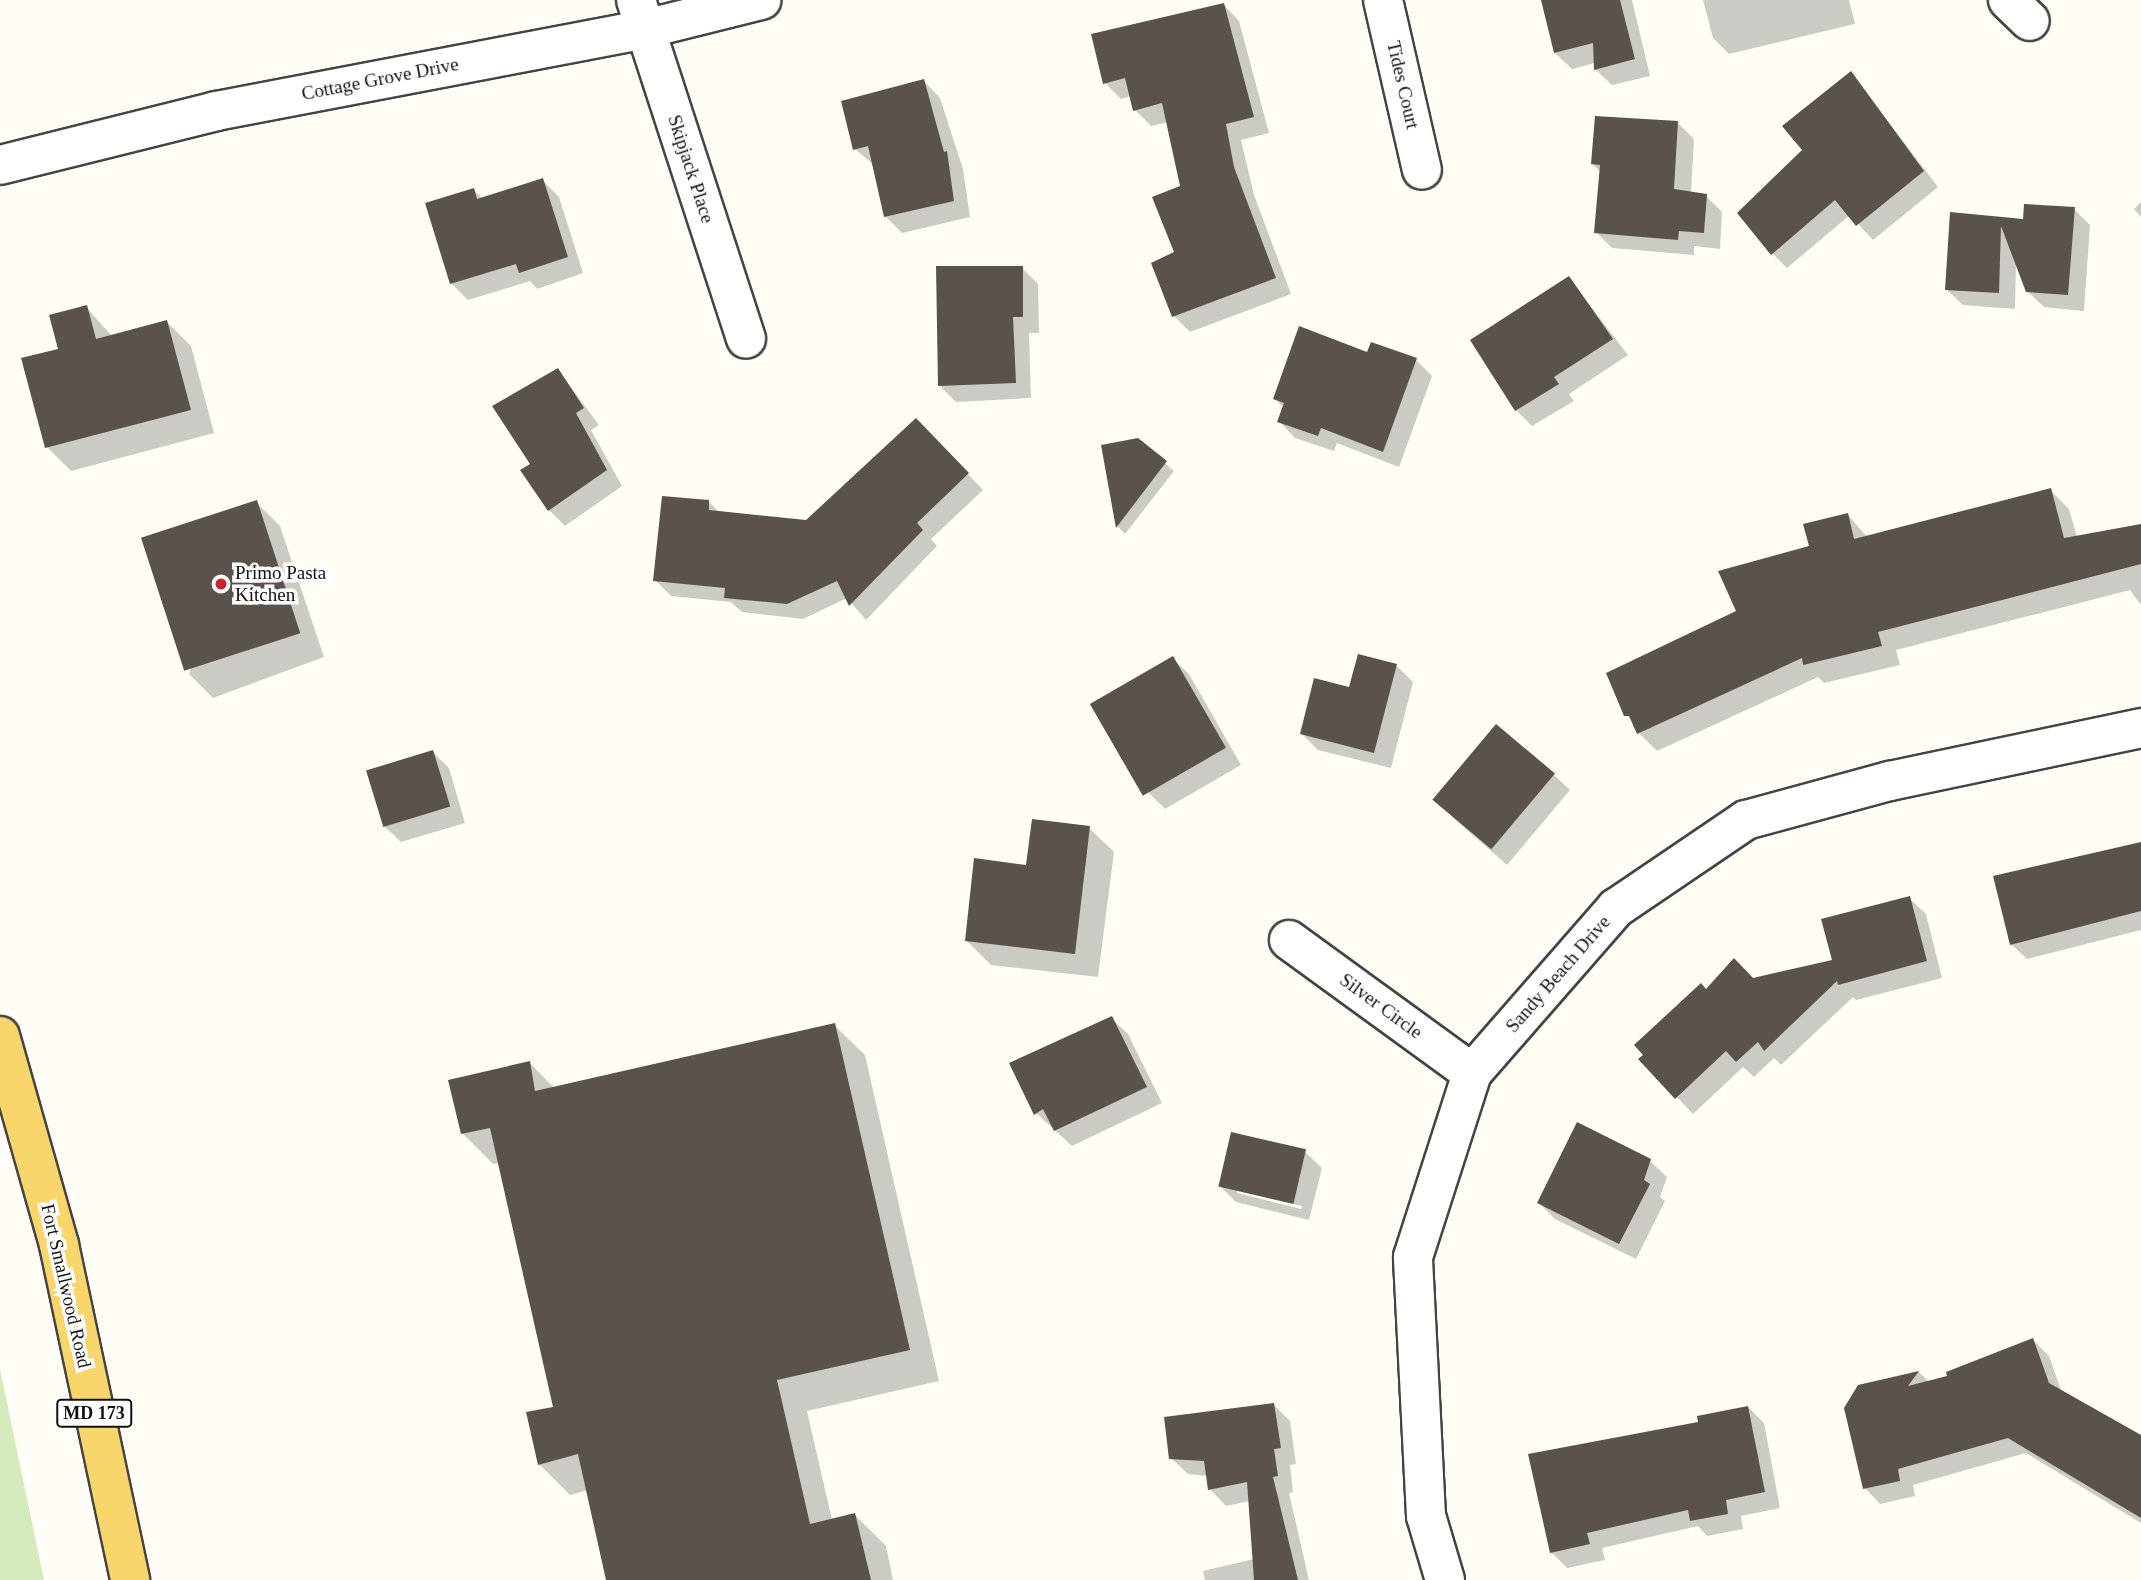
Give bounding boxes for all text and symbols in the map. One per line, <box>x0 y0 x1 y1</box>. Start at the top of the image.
street label: Tides Court <box>1382 39 1424 131</box>
street label: Cottage Grove Drive <box>300 53 460 105</box>
street label: Skipjack Place <box>663 112 719 226</box>
place label: Primo Pasta Kitchen <box>235 562 326 606</box>
marker: Primo Pasta Kitchen <box>213 576 229 592</box>
street label: Sandy Beach Drive <box>1501 911 1615 1037</box>
street label: Silver Circle <box>1335 968 1427 1044</box>
street label: Fort Smallwood Road <box>36 1202 96 1370</box>
road number: MD 173 <box>56 1398 132 1428</box>

